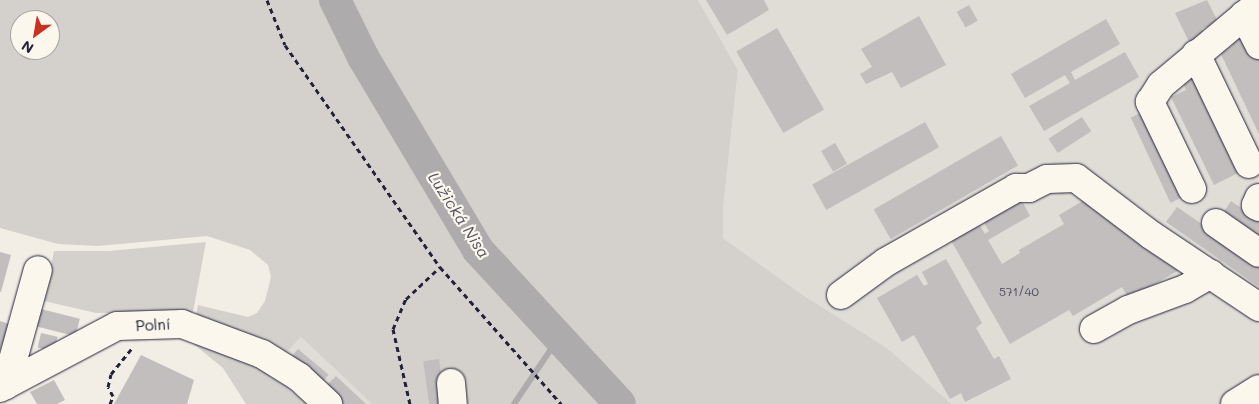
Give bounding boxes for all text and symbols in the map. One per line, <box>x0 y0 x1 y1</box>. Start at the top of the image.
north arrow <box>10 10 60 60</box>
text: N <box>18 36 37 58</box>
water label: Lužická Nisa <box>424 169 494 261</box>
house number: 571/40 <box>999 285 1039 299</box>
street label: Polní <box>135 315 171 335</box>

